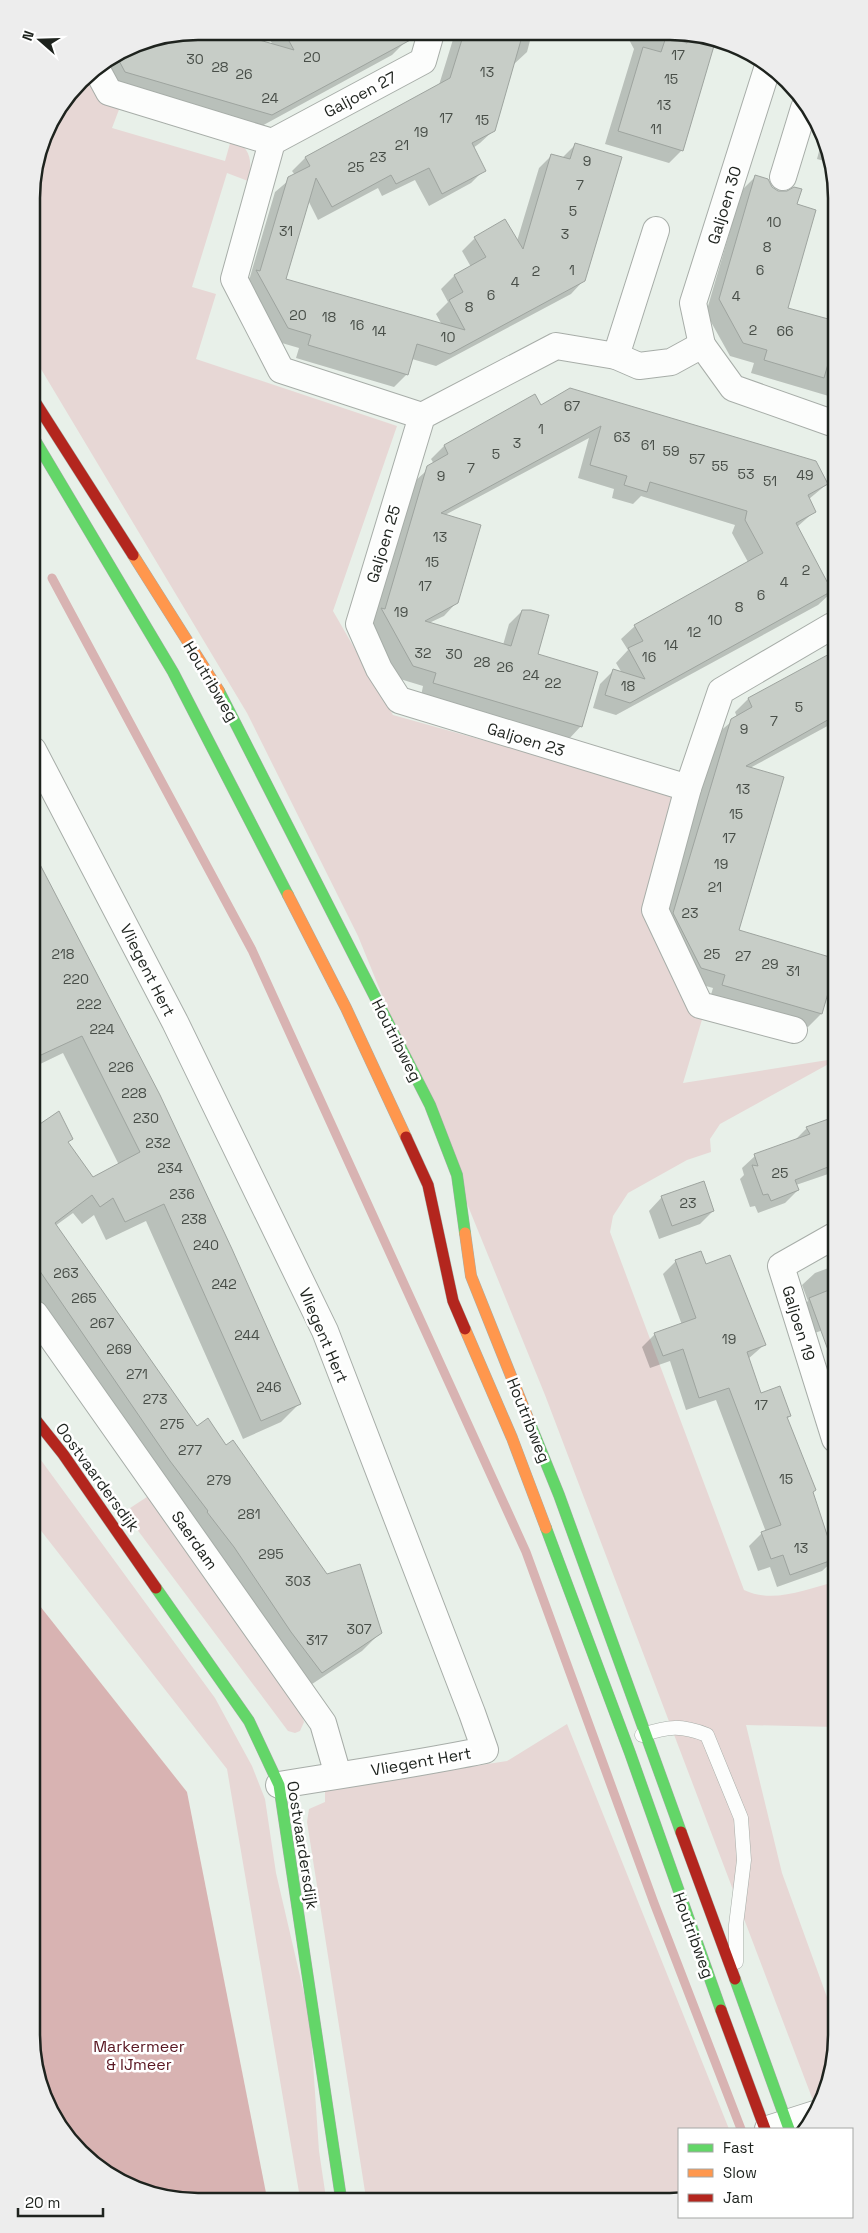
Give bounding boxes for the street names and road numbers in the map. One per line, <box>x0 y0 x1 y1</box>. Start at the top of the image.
street label: Galjoen 27 <box>320 67 400 122</box>
street label: Galjoen 30 <box>703 163 746 247</box>
street label: Galjoen 25 <box>362 503 405 586</box>
street label: Houtribweg <box>178 637 243 725</box>
street label: Galjoen 23 <box>484 718 567 761</box>
street label: Vliegent Hert <box>115 920 180 1020</box>
street label: Houtribweg <box>367 995 426 1085</box>
street label: Galjoen 19 <box>777 1283 820 1363</box>
street label: Vliegent Hert <box>294 1284 353 1386</box>
street label: Houtribweg <box>502 1375 555 1466</box>
street label: Oostvaardersdijk <box>51 1419 144 1536</box>
street label: Saerdam <box>167 1507 222 1574</box>
street label: Vliegent Hert <box>369 1742 473 1781</box>
street label: Oostvaardersdijk <box>282 1779 323 1911</box>
street label: Houtribweg <box>668 1889 719 1981</box>

